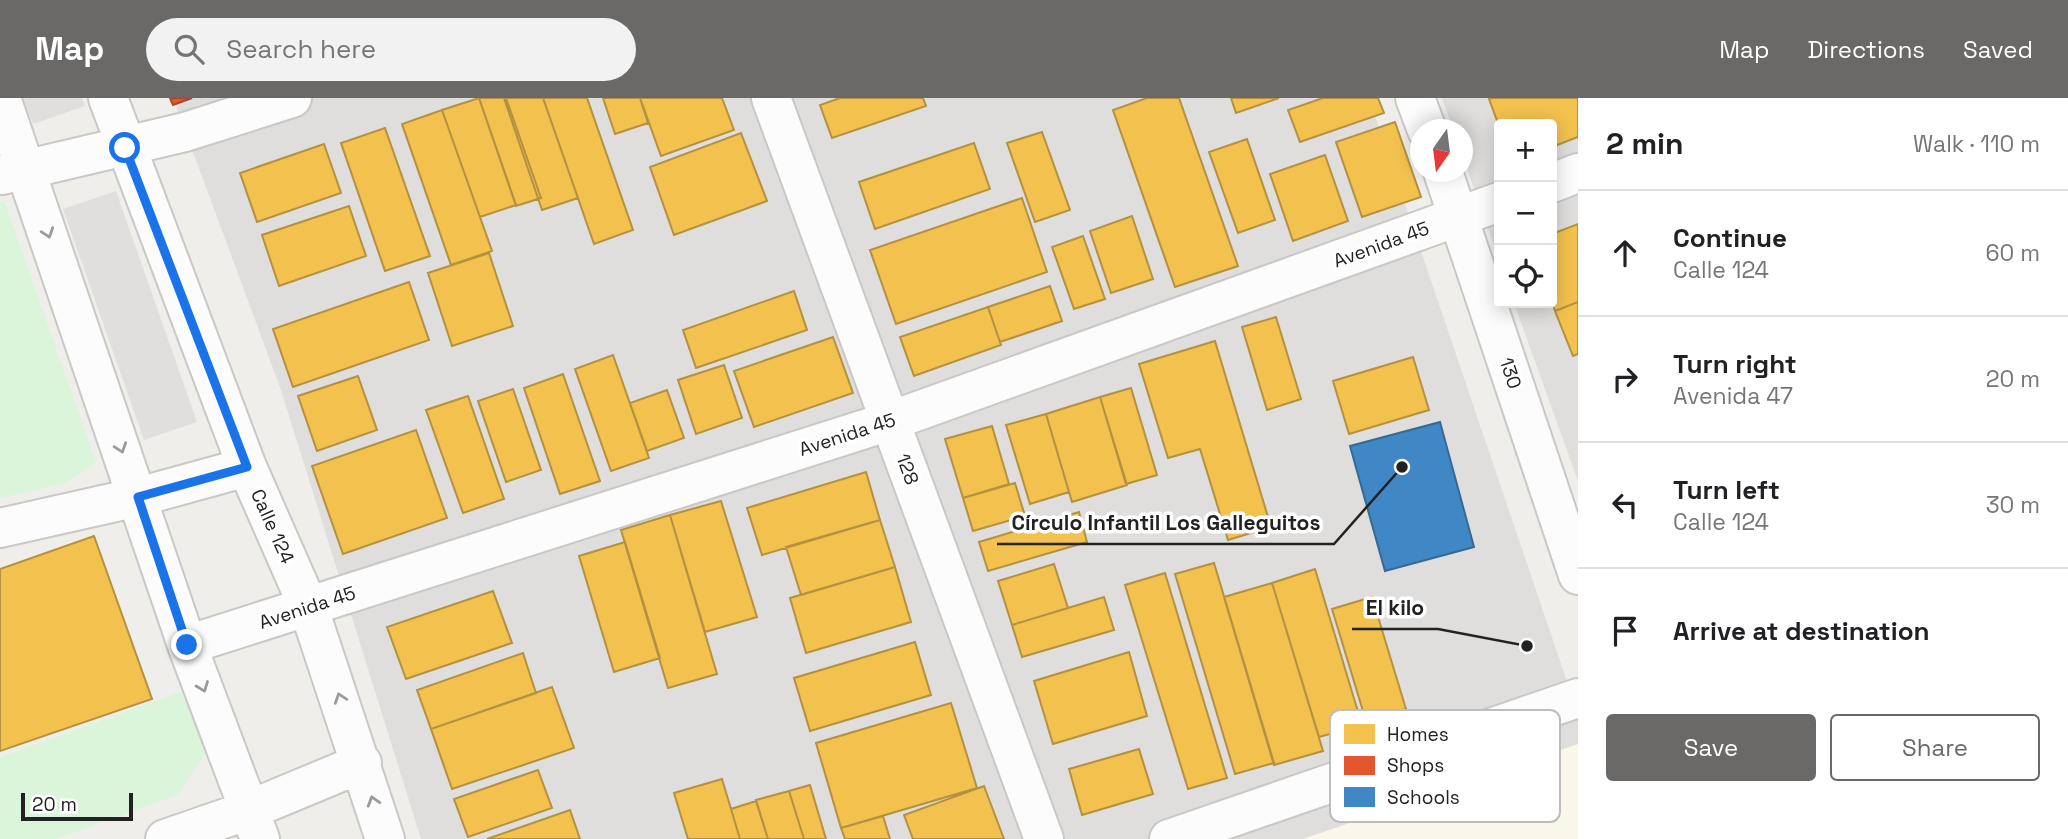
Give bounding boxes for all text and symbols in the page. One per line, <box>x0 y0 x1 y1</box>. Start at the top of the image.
search box <box>146 18 636 81</box>
text: Map <box>35 28 104 70</box>
icon: search <box>170 30 208 68</box>
text: Search here <box>226 32 376 66</box>
text: Map <box>1719 34 1769 65</box>
text: Directions <box>1807 34 1925 65</box>
text: Saved <box>1963 34 2033 65</box>
north arrow <box>1410 119 1473 182</box>
map controls <box>1494 119 1557 308</box>
button: + <box>1494 119 1557 182</box>
text: 2 min <box>1606 124 1684 163</box>
text: Walk · 110 m <box>1913 129 2040 159</box>
route start <box>109 132 140 163</box>
button: − <box>1494 182 1557 245</box>
street label: Avenida 45 <box>1330 216 1433 273</box>
text: Continue <box>1673 221 1787 255</box>
one-way arrow <box>40 226 54 238</box>
icon: ahead <box>1606 234 1644 272</box>
text: 60 m <box>1985 238 2040 268</box>
button: locate <box>1494 245 1557 308</box>
text: Calle 124 <box>1673 255 1769 285</box>
text: Turn right <box>1673 347 1797 381</box>
street label: 130 <box>1494 354 1527 392</box>
icon: right <box>1606 360 1644 398</box>
text: 20 m <box>1986 364 2040 394</box>
text: Avenida 47 <box>1673 381 1793 411</box>
street label: Avenida 45 <box>796 407 899 462</box>
one-way arrow <box>113 442 127 454</box>
street label: 128 <box>890 450 925 488</box>
text: Turn left <box>1673 473 1780 507</box>
street label: Calle 124 <box>245 485 300 568</box>
icon: left <box>1606 486 1644 524</box>
text: 30 m <box>1986 490 2040 520</box>
callout: Círculo Infantil Los Galleguitos <box>997 502 1334 544</box>
text: Calle 124 <box>1673 507 1769 537</box>
text: Círculo Infantil Los Galleguitos <box>1012 509 1320 536</box>
street label: Avenida 45 <box>256 580 359 635</box>
callout: El kilo <box>1352 587 1438 629</box>
text: El kilo <box>1366 594 1424 621</box>
icon: arrive <box>1606 612 1644 650</box>
text: Arrive at destination <box>1673 614 1930 648</box>
route end <box>171 629 202 660</box>
one-way arrow <box>194 680 208 692</box>
one-way arrow <box>333 693 348 705</box>
legend <box>1330 710 1560 822</box>
button: Save <box>1606 714 1816 781</box>
button: Share <box>1830 714 2040 781</box>
text: Homes <box>1387 722 1449 747</box>
text: Shops <box>1387 753 1444 778</box>
text: Schools <box>1387 785 1460 810</box>
scale bar <box>21 790 133 822</box>
text: 20 m <box>32 792 77 817</box>
one-way arrow <box>367 795 382 807</box>

